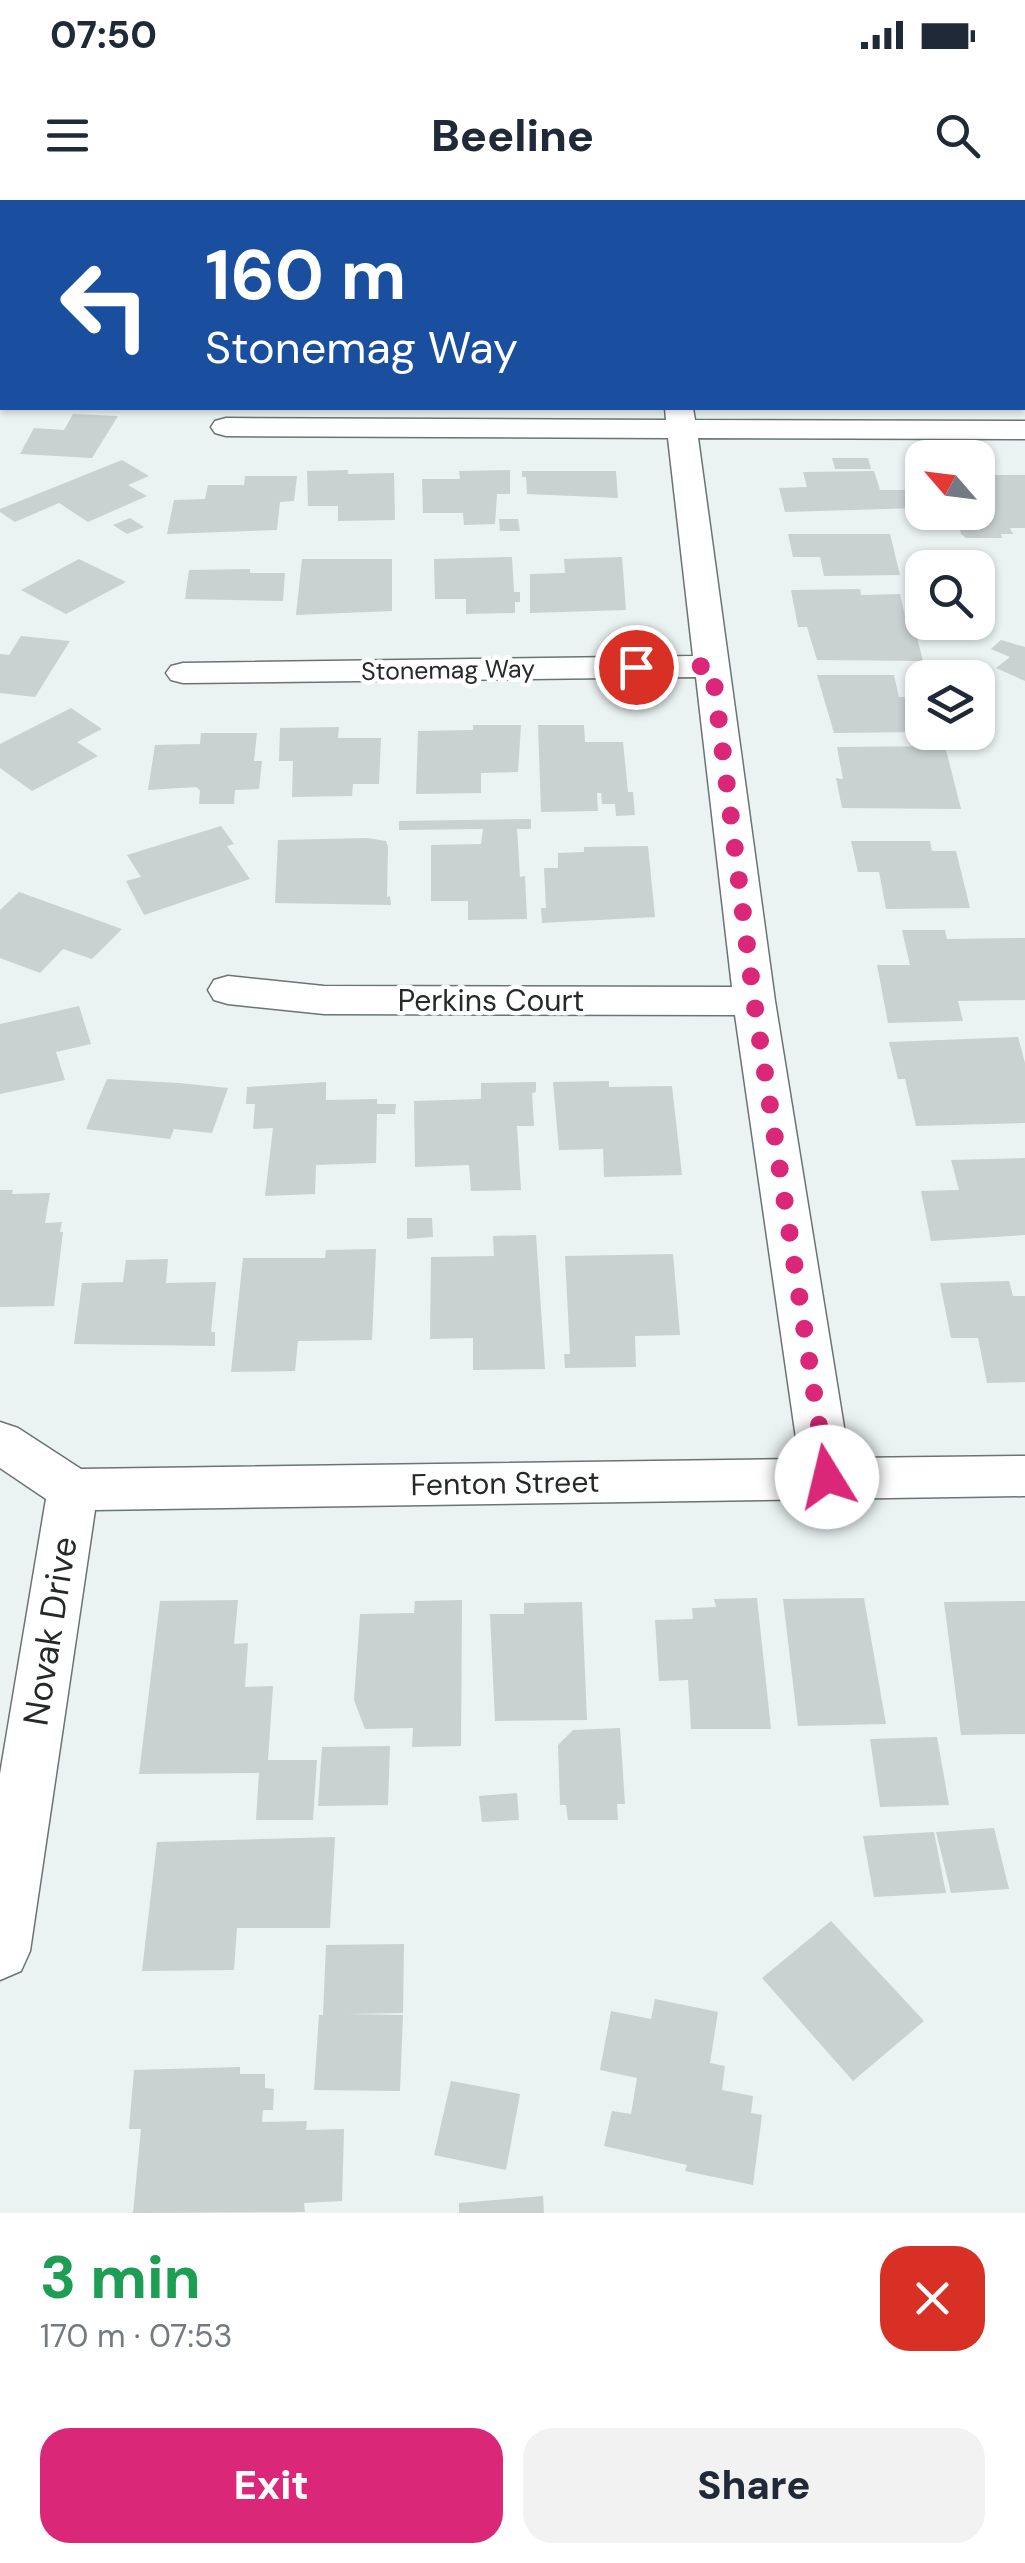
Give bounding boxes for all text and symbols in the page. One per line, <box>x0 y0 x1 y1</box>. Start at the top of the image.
text: 07:50 <box>50 10 157 60</box>
text: Beeline <box>431 106 594 165</box>
icon: menu <box>40 108 95 163</box>
icon: search <box>930 108 985 163</box>
text: 160 m <box>205 230 406 321</box>
icon: left <box>40 240 170 370</box>
text: Stonemag Way <box>205 318 518 377</box>
north arrow <box>905 440 995 530</box>
map controls <box>905 440 995 750</box>
button: search <box>905 550 995 640</box>
pin <box>594 625 679 710</box>
icon: arrive <box>609 640 664 695</box>
street label: Stonemag Way <box>361 652 535 688</box>
button: layers <box>905 660 995 750</box>
street label: Perkins Court <box>398 981 584 1020</box>
position arrow <box>775 1425 879 1529</box>
street label: Fenton Street <box>410 1462 600 1504</box>
street label: Novak Drive <box>12 1533 88 1729</box>
text: 3 min <box>40 2238 201 2317</box>
button: close <box>880 2246 985 2351</box>
text: 170 m · 07:53 <box>40 2315 232 2357</box>
button: Exit <box>40 2428 503 2543</box>
button: Share <box>523 2428 985 2543</box>

